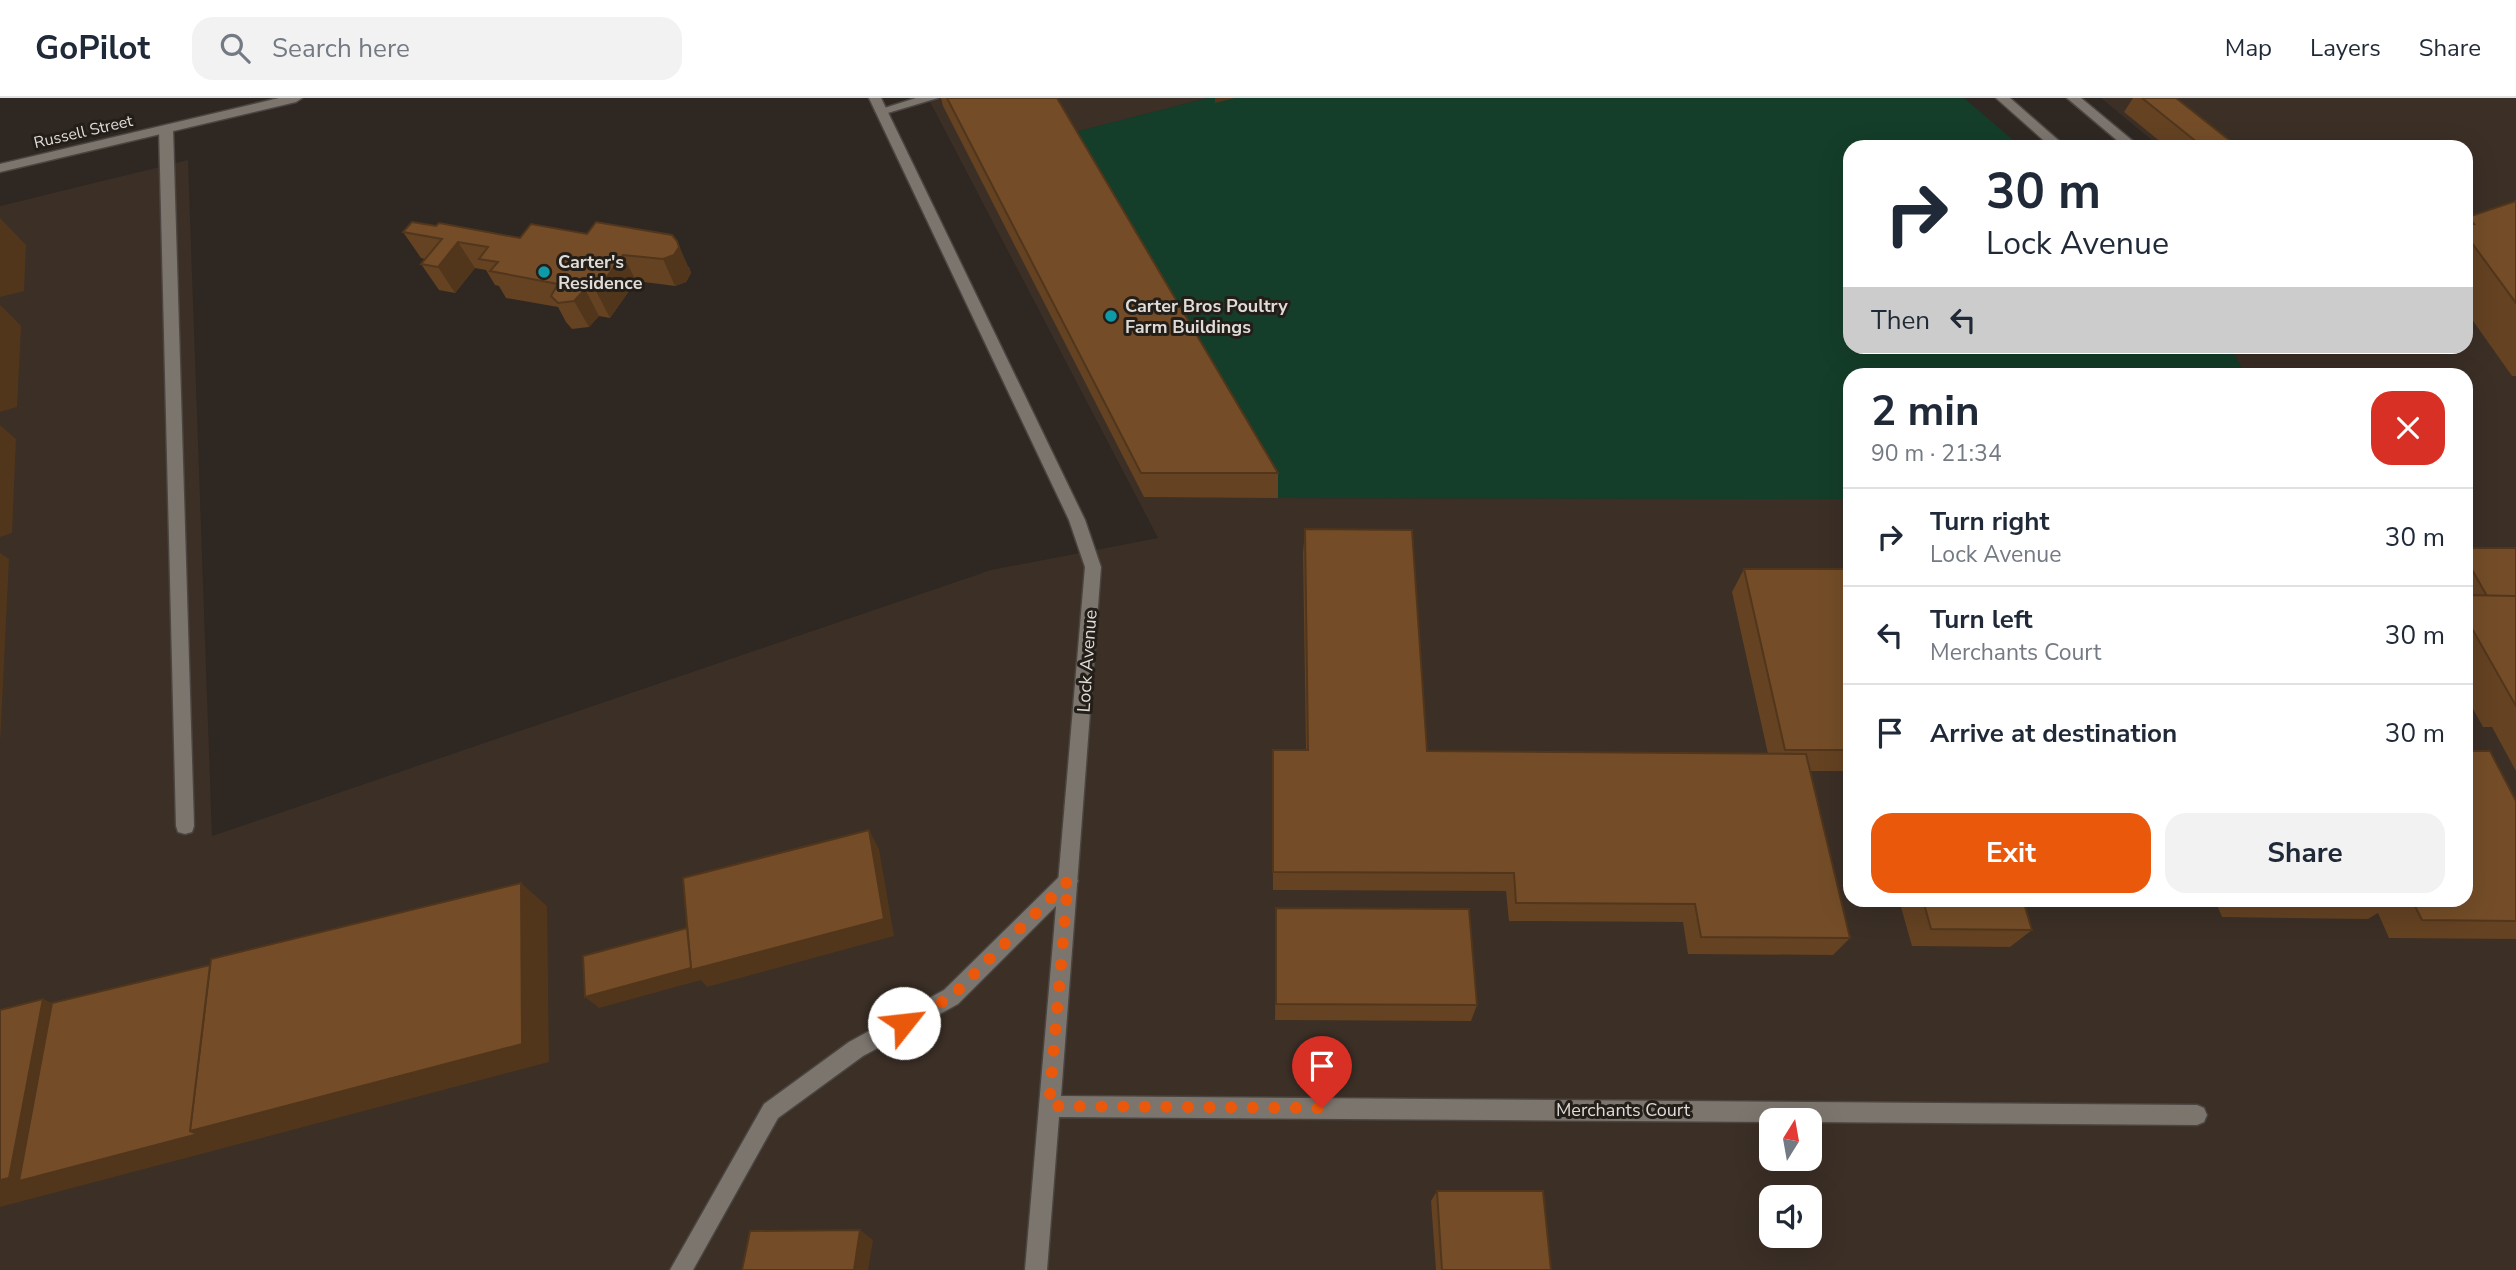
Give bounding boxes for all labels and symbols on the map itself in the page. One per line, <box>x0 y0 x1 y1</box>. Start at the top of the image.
street label: Russell Street <box>32 110 135 154</box>
place label: Carter's Residence <box>558 250 643 295</box>
marker: Carter's Residence <box>536 264 552 280</box>
place label: Carter Bros Poultry Farm Buildings <box>1125 294 1288 339</box>
marker: Carter Bros Poultry Farm Buildings <box>1103 308 1119 324</box>
street label: Lock Avenue <box>1071 609 1103 713</box>
position arrow <box>867 986 941 1060</box>
pin <box>1292 1036 1352 1108</box>
street label: Merchants Court <box>1556 1098 1691 1122</box>
north arrow <box>1759 1108 1822 1171</box>

